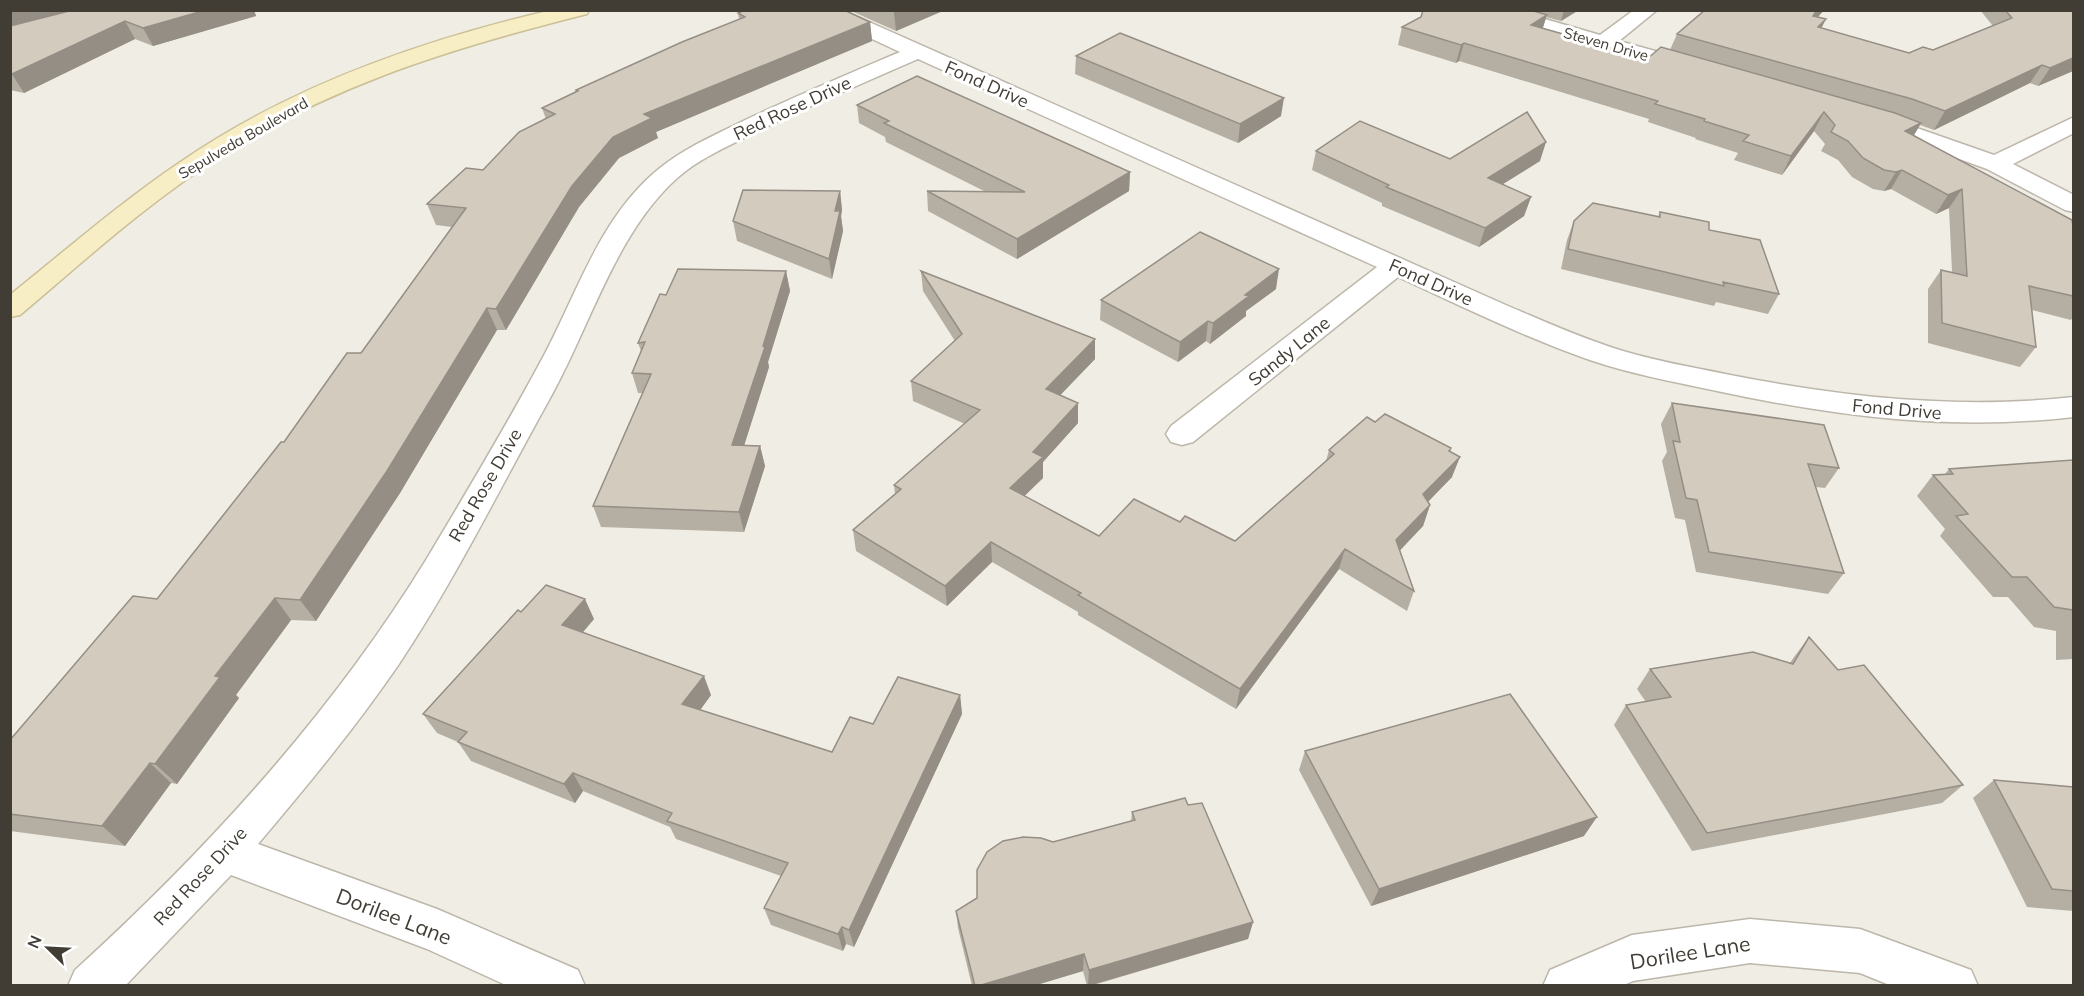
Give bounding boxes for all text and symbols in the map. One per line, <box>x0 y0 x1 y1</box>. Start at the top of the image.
street label: Steven Drive <box>1561 23 1651 65</box>
street label: Fond Drive <box>941 55 1033 113</box>
street label: Red Rose Drive <box>730 71 854 145</box>
street label: Sepulveda Boulevard <box>175 93 311 183</box>
street label: Fond Drive <box>1385 253 1477 311</box>
street label: Sandy Lane <box>1243 311 1335 391</box>
street label: Fond Drive <box>1851 394 1943 424</box>
street label: Red Rose Drive <box>443 424 527 546</box>
street label: Red Rose Drive <box>148 822 252 930</box>
street label: Dorilee Lane <box>333 882 455 950</box>
north arrow <box>18 918 78 978</box>
street label: Dorilee Lane <box>1628 930 1752 974</box>
text: N <box>23 932 46 951</box>

